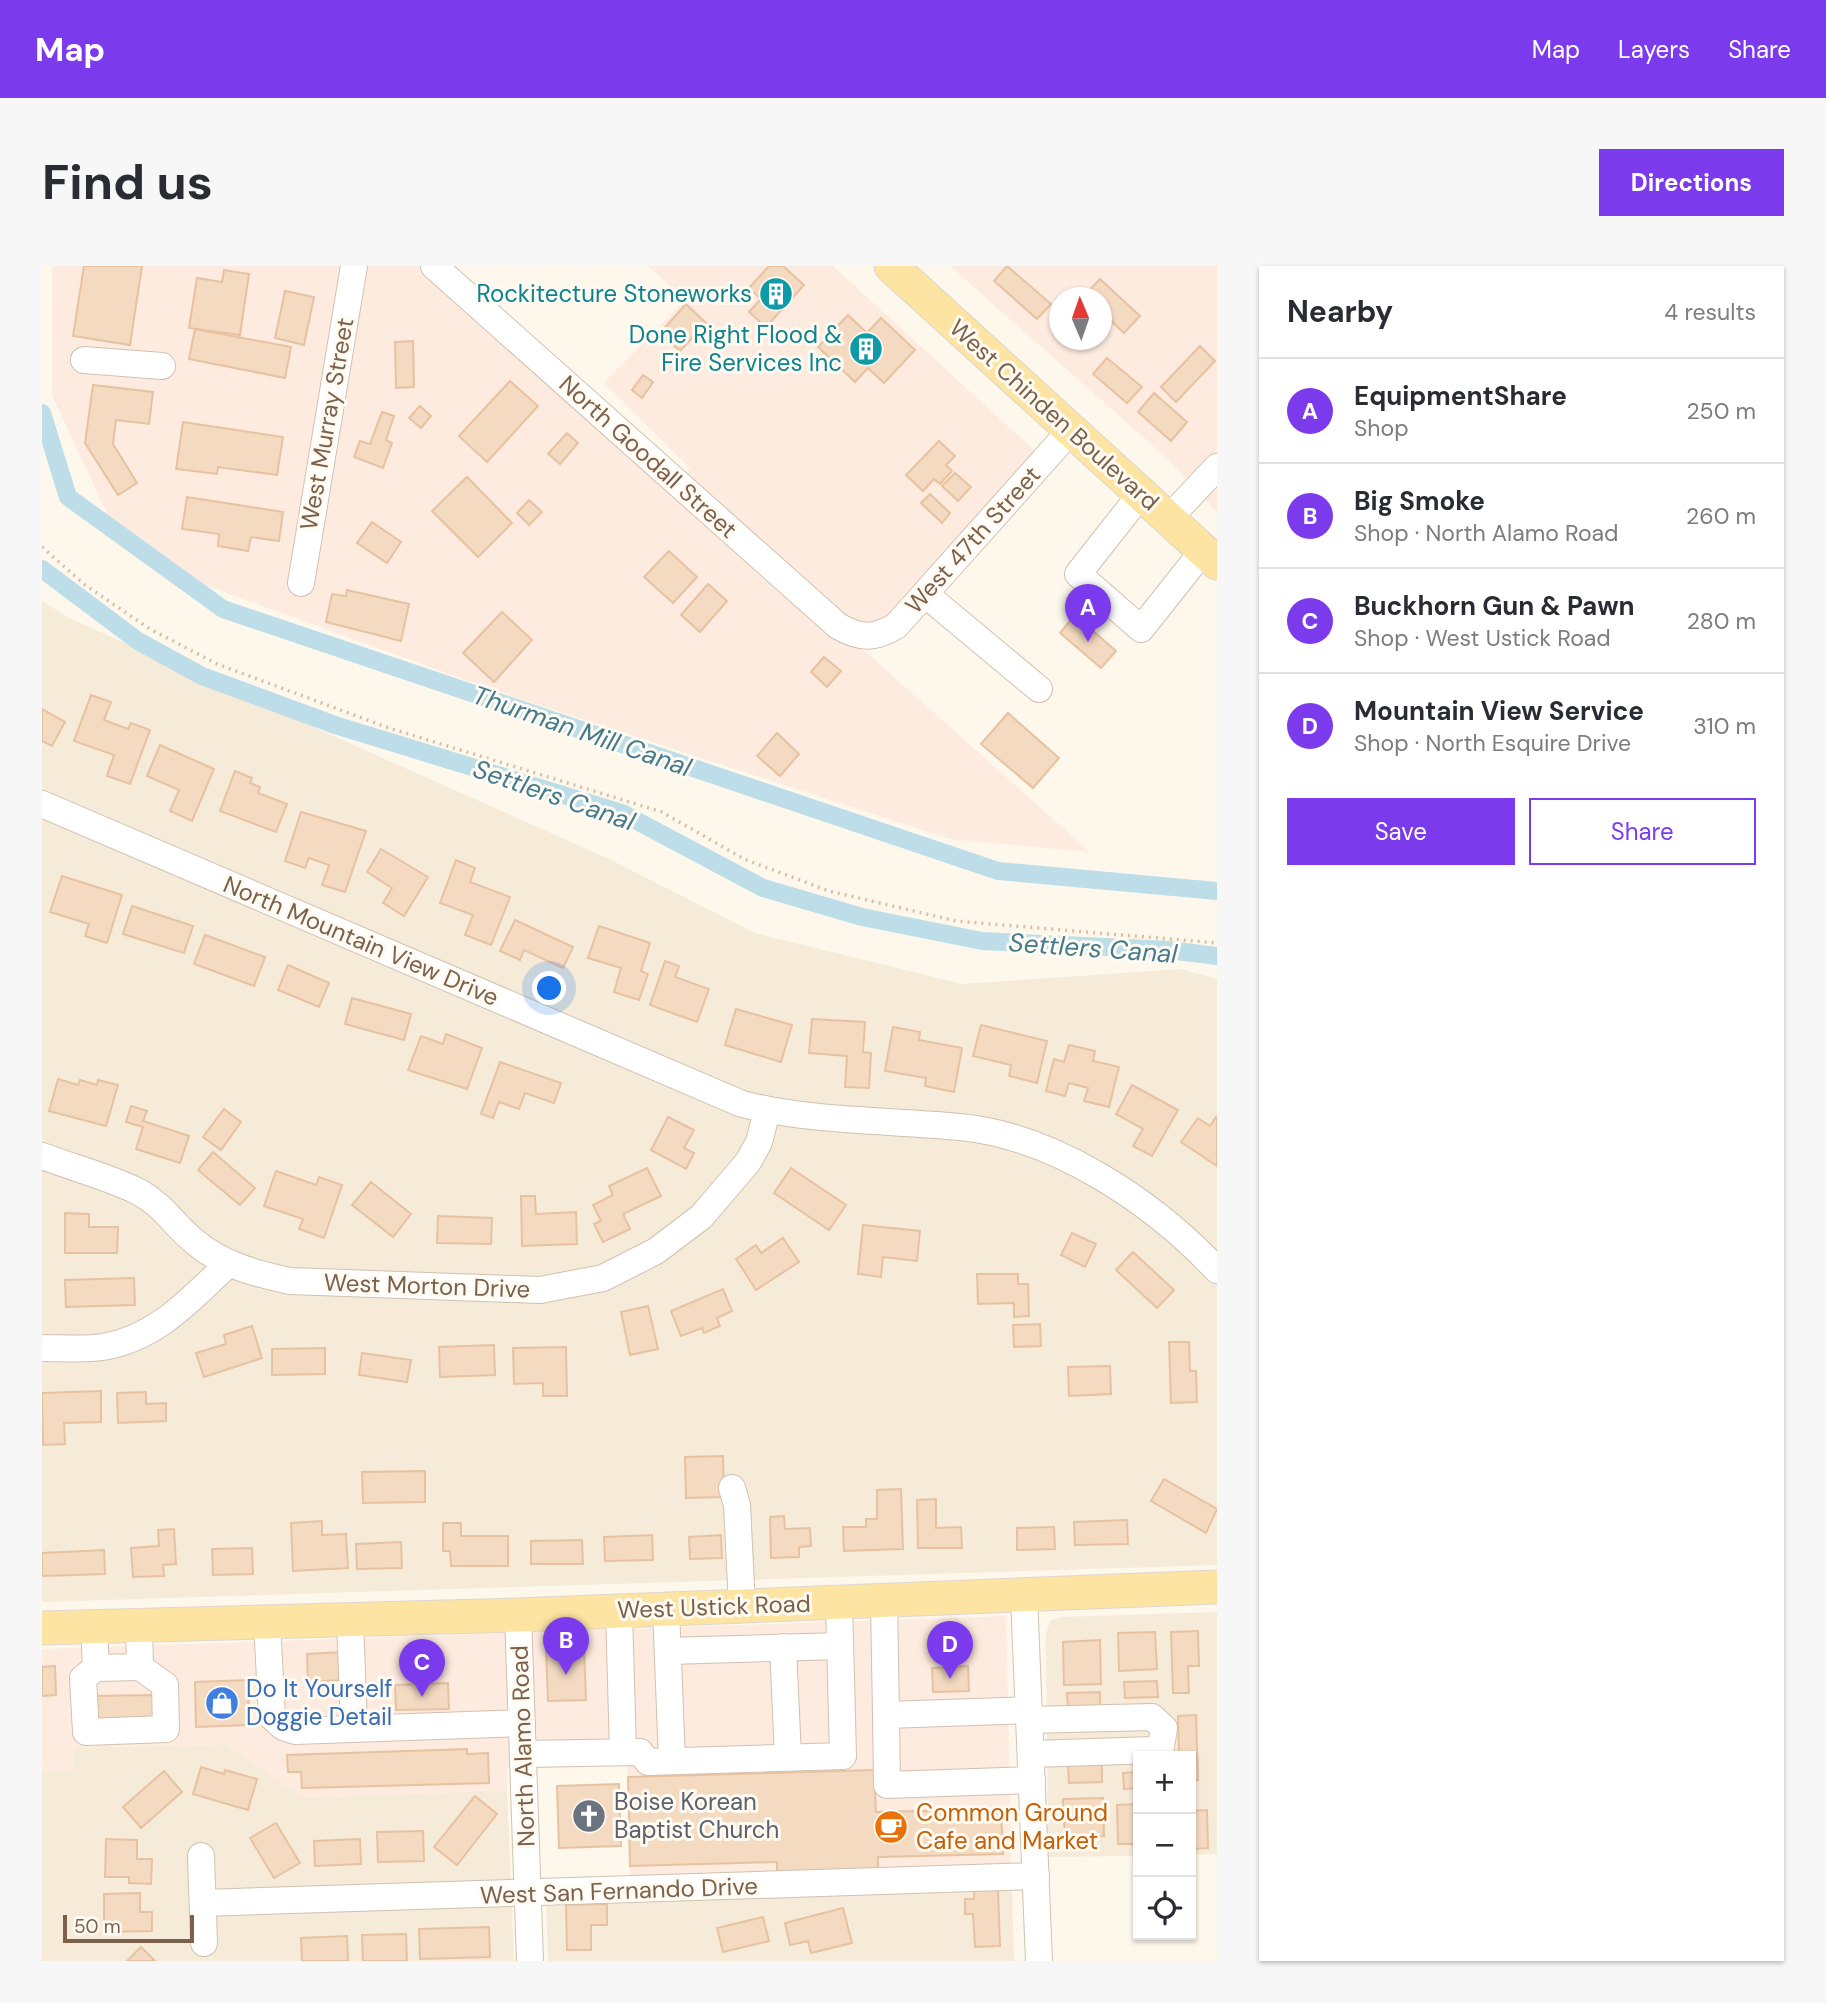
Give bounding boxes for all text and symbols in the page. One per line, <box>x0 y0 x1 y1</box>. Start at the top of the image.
text: Map <box>35 28 105 71</box>
text: Map <box>1532 34 1580 65</box>
text: Layers <box>1618 34 1690 65</box>
text: Share <box>1728 34 1791 65</box>
button: Directions <box>1599 149 1784 216</box>
text: Find us <box>42 150 213 214</box>
building icon: Rockitecture Stoneworks <box>757 275 795 313</box>
place label: Rockitecture Stoneworks <box>476 278 752 309</box>
north arrow <box>1049 287 1112 350</box>
text: Nearby <box>1287 292 1393 331</box>
text: 4 results <box>1664 297 1756 327</box>
street label: West Chinden Boulevard <box>943 312 1166 517</box>
street label: West Murray Street <box>293 315 360 533</box>
place label: Done Right Flood & Fire Services Inc <box>629 319 842 378</box>
building icon: Done Right Flood & Fire Services Inc <box>847 330 885 368</box>
street label: North Goodall Street <box>553 368 744 545</box>
text: EquipmentShare <box>1354 379 1567 413</box>
text: A <box>1302 396 1318 426</box>
text: 250 m <box>1686 396 1756 426</box>
text: Shop <box>1354 413 1409 443</box>
street label: West 47th Street <box>898 459 1047 620</box>
text: Big Smoke <box>1354 484 1485 518</box>
text: B <box>1303 501 1317 531</box>
text: 260 m <box>1686 501 1756 531</box>
text: Shop · North Alamo Road <box>1354 518 1619 548</box>
pin: A <box>1065 584 1111 642</box>
text: Buckhorn Gun & Pawn <box>1354 589 1635 623</box>
text: C <box>1302 606 1318 636</box>
text: 280 m <box>1687 606 1756 636</box>
text: Shop · West Ustick Road <box>1354 623 1611 653</box>
water label: Thurman Mill Canal <box>468 678 697 785</box>
text: Mountain View Service <box>1354 694 1644 728</box>
text: D <box>1302 711 1318 741</box>
text: 310 m <box>1693 711 1756 741</box>
text: Shop · North Esquire Drive <box>1354 728 1631 758</box>
water label: Settlers Canal <box>469 751 641 839</box>
button: Save <box>1287 798 1515 865</box>
button: Share <box>1529 798 1756 865</box>
street label: North Mountain View Drive <box>219 868 504 1013</box>
water label: Settlers Canal <box>1008 925 1180 971</box>
your location <box>532 971 566 1005</box>
street label: West Morton Drive <box>323 1266 531 1305</box>
street label: West Ustick Road <box>617 1588 811 1625</box>
pin: B <box>543 1617 589 1675</box>
pin: D <box>927 1621 973 1679</box>
pin: C <box>399 1639 445 1697</box>
street label: North Alamo Road <box>503 1645 542 1847</box>
place label: Do It Yourself Doggie Detail <box>246 1673 392 1732</box>
shop icon: Do It Yourself Doggie Detail <box>203 1684 241 1722</box>
map controls <box>1133 1751 1196 1940</box>
button: + <box>1133 1751 1196 1814</box>
place label: Boise Korean Baptist Church <box>614 1786 779 1845</box>
church icon: Boise Korean Baptist Church <box>570 1797 608 1835</box>
place label: Common Ground Cafe and Market <box>916 1797 1108 1856</box>
cafe icon: Common Ground Cafe and Market <box>872 1808 910 1846</box>
button: − <box>1133 1814 1196 1877</box>
street label: West San Fernando Drive <box>480 1870 758 1911</box>
button: locate <box>1133 1877 1196 1940</box>
scale bar <box>63 1912 194 1944</box>
text: 50 m <box>74 1914 121 1939</box>

